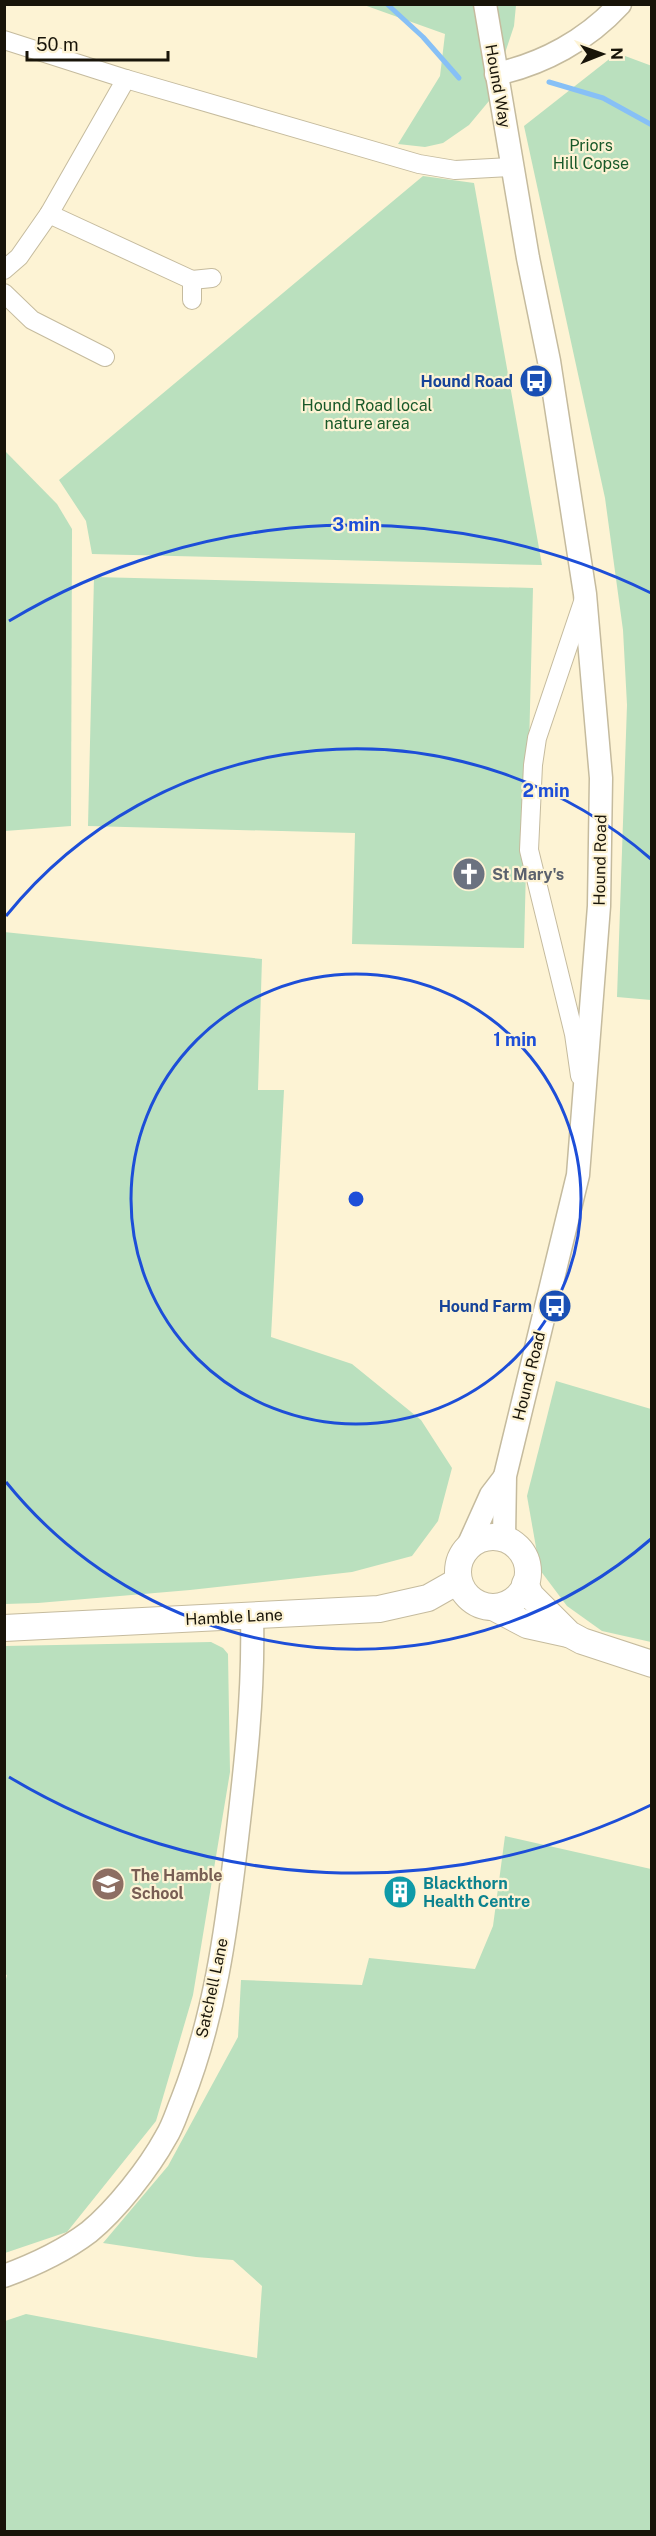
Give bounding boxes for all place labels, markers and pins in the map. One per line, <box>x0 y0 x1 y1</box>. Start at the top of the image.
bus stop icon: Hound Road <box>518 363 554 399</box>
place label: Hound Road <box>421 372 513 391</box>
church icon: St Mary's <box>451 856 487 892</box>
place label: St Mary's <box>492 865 564 884</box>
centre of rings <box>346 1189 366 1209</box>
bus stop icon: Hound Farm <box>537 1288 573 1324</box>
place label: Hound Farm <box>439 1297 532 1316</box>
school or university icon: The Hamble School <box>90 1866 126 1902</box>
place label: The Hamble School <box>131 1866 223 1903</box>
building icon: Blackthorn Health Centre <box>382 1874 418 1910</box>
place label: Blackthorn Health Centre <box>423 1874 530 1911</box>

